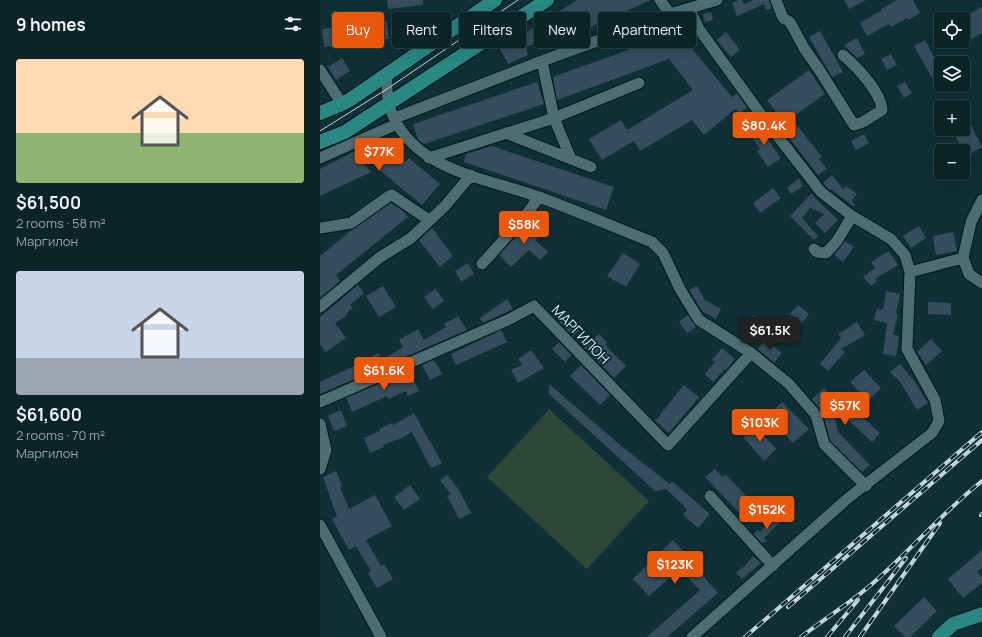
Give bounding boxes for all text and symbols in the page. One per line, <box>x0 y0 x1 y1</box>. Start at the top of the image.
chip: Buy <box>332 12 384 48</box>
chip: Rent <box>392 12 451 48</box>
chip: Filters <box>459 12 526 48</box>
chip: New <box>534 12 590 48</box>
chip: Apartment <box>598 12 696 48</box>
map controls <box>934 12 970 180</box>
button: locate <box>934 12 970 48</box>
text: 9 homes <box>16 13 86 36</box>
icon: filters <box>282 13 304 35</box>
button: layers <box>934 56 970 92</box>
icon: home <box>124 85 196 157</box>
button: + <box>934 100 970 136</box>
pin: $80.4K <box>731 112 797 146</box>
text: $80.4K <box>742 116 786 134</box>
pin: $77K <box>355 138 403 172</box>
text: $77K <box>364 142 394 160</box>
button: − <box>934 144 970 180</box>
text: $61,500 <box>16 191 81 214</box>
pin: $58K <box>500 211 548 245</box>
text: 2 rooms · 58 m² <box>16 214 106 232</box>
text: $58K <box>508 215 540 233</box>
text: Маргилон <box>16 232 78 250</box>
icon: home <box>124 297 196 369</box>
street label: МАРГИЛОН <box>548 300 614 368</box>
pin: $61.5K <box>737 317 803 351</box>
text: $61.5K <box>749 321 791 339</box>
pin: $61.6K <box>351 357 417 391</box>
text: $61.6K <box>363 361 405 379</box>
pin: $57K <box>821 392 869 426</box>
text: $57K <box>829 396 861 414</box>
text: $61,600 <box>16 403 82 426</box>
pin: $103K <box>732 409 788 443</box>
text: $103K <box>741 413 779 431</box>
text: 2 rooms · 70 m² <box>16 426 105 444</box>
text: Маргилон <box>16 444 78 462</box>
pin: $152K <box>739 496 795 530</box>
text: $152K <box>748 500 786 518</box>
pin: $123K <box>647 551 703 585</box>
text: $123K <box>656 555 694 573</box>

